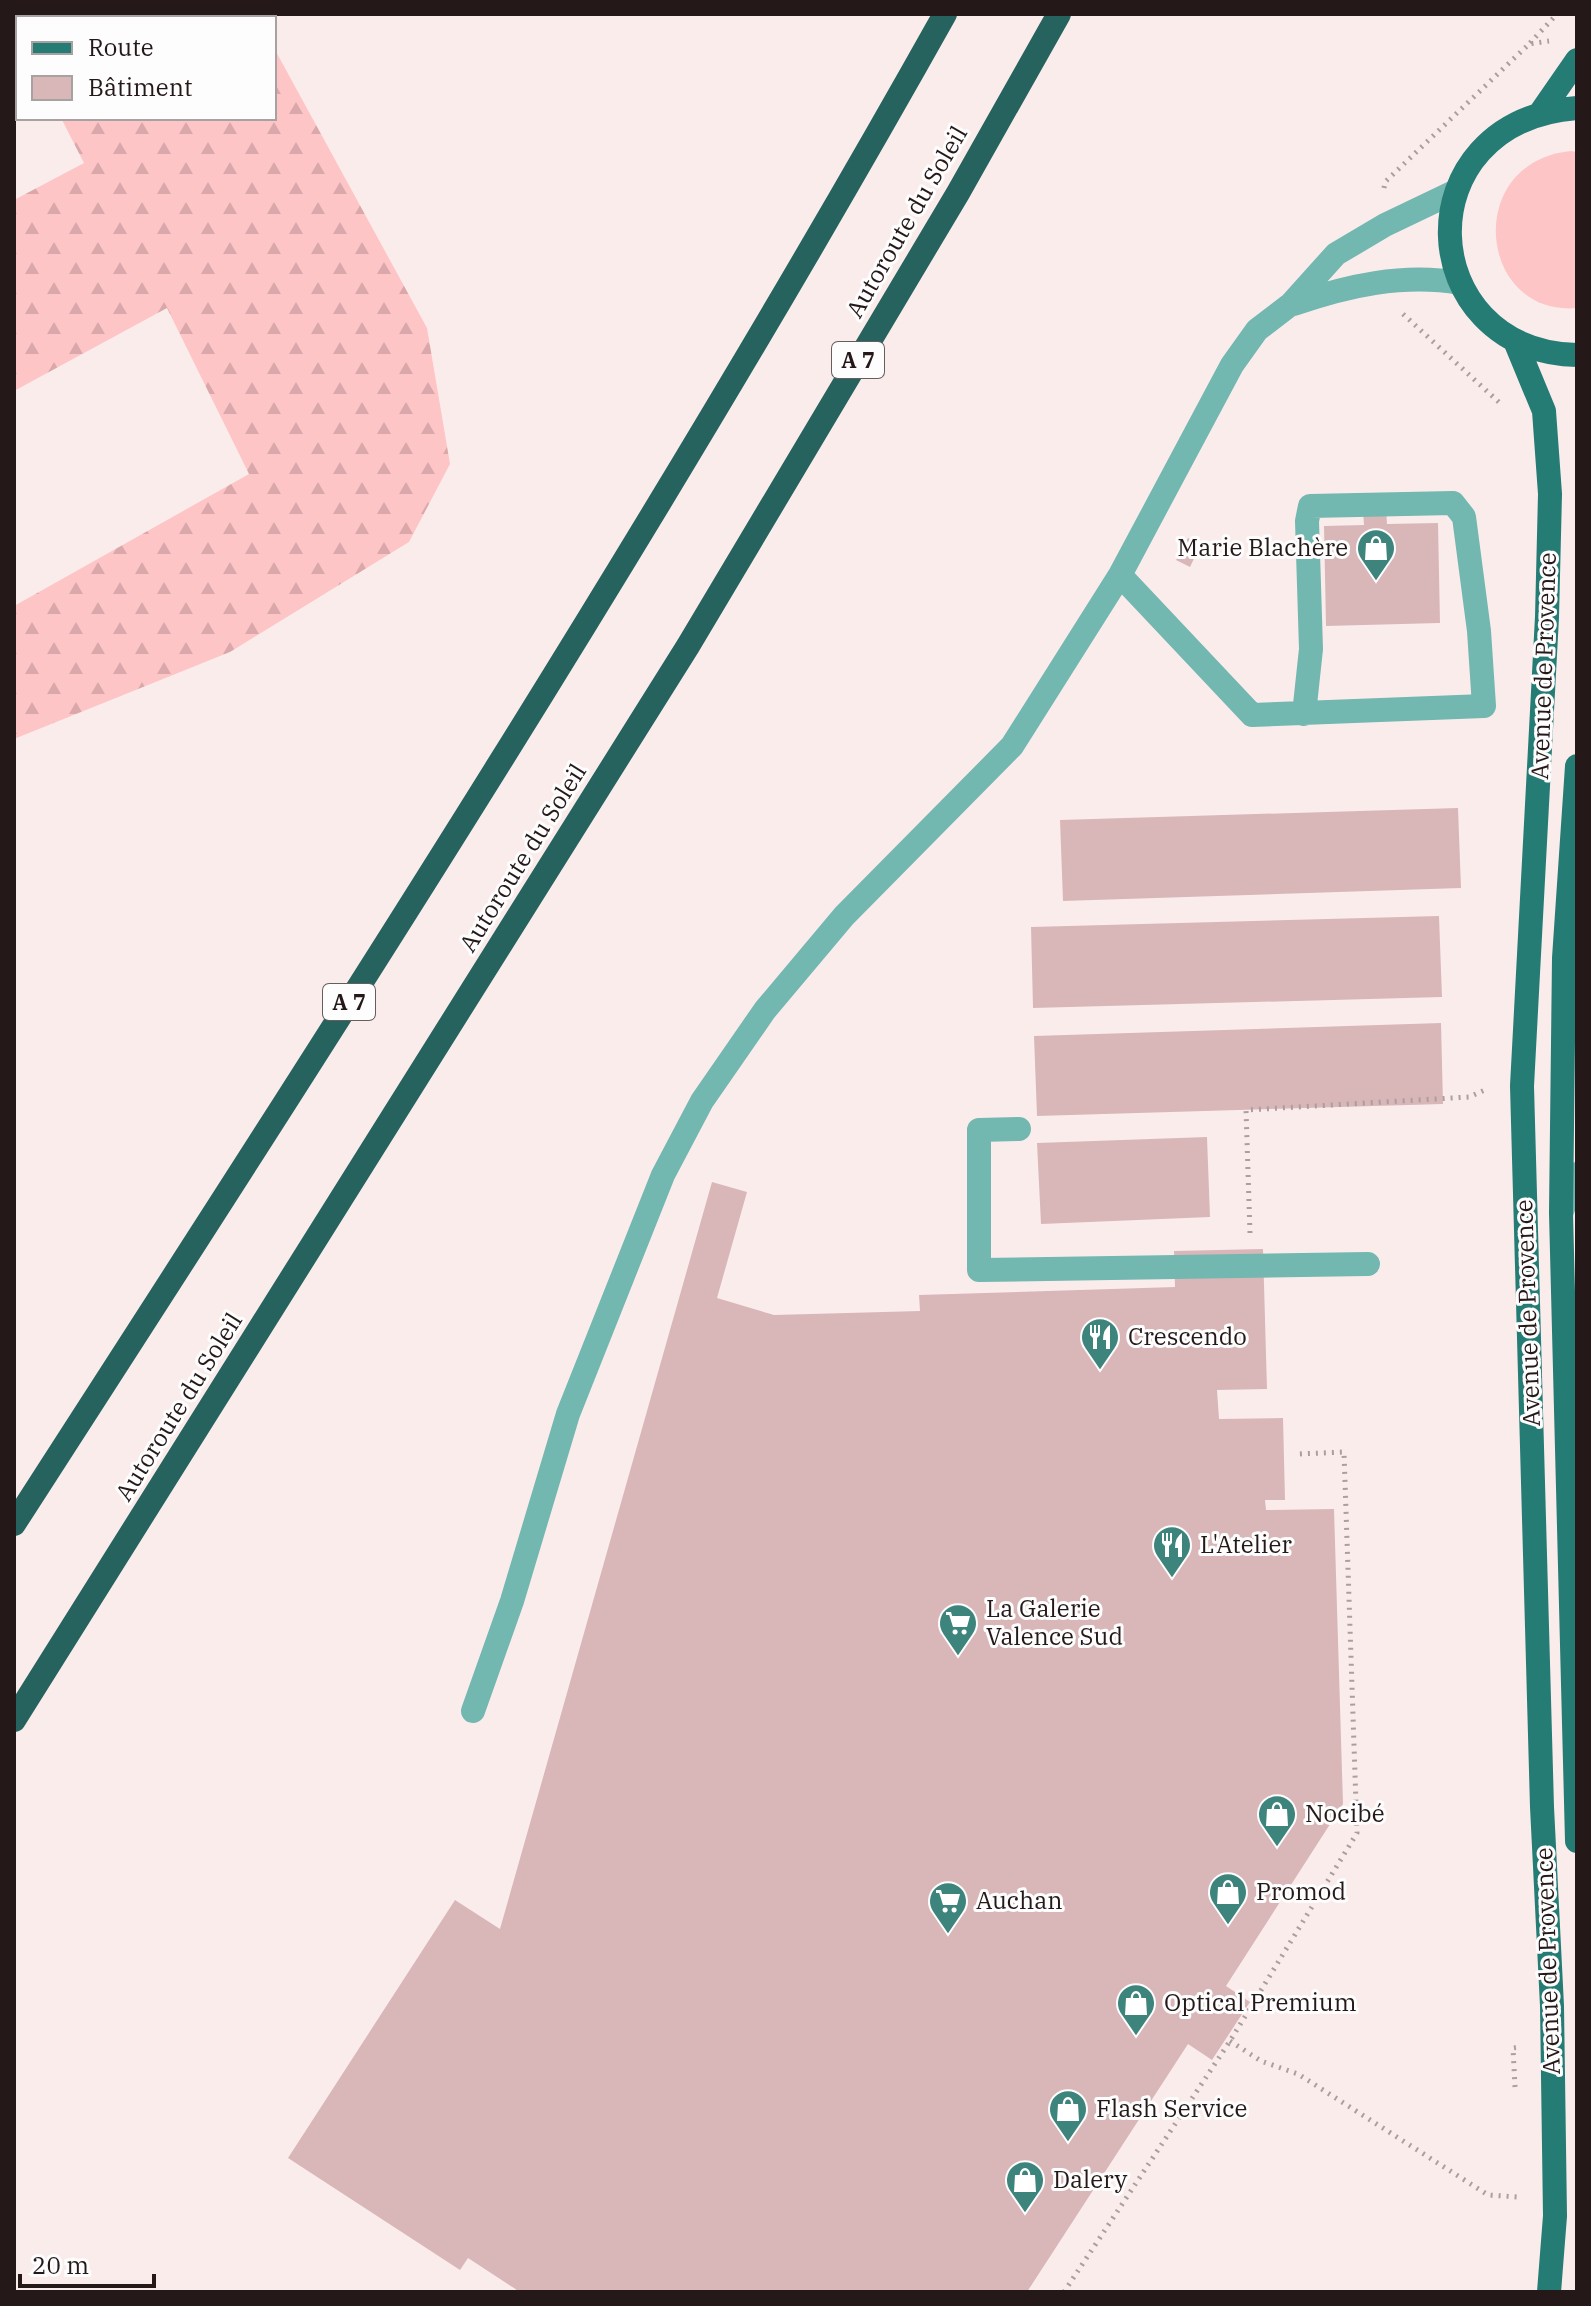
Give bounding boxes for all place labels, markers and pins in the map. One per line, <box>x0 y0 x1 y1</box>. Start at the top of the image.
shop icon: Marie Blachère <box>1355 527 1397 582</box>
place label: Marie Blachère <box>1177 531 1348 563</box>
restaurant icon: Crescendo <box>1079 1316 1121 1371</box>
place label: Crescendo <box>1128 1320 1247 1352</box>
restaurant icon: L'Atelier <box>1151 1524 1193 1579</box>
place label: L'Atelier <box>1200 1528 1292 1560</box>
place label: La Galerie Valence Sud <box>986 1592 1123 1652</box>
supermarket icon: La Galerie Valence Sud <box>937 1602 979 1657</box>
shop icon: Nocibé <box>1256 1793 1298 1848</box>
place label: Nocibé <box>1305 1797 1385 1829</box>
shop icon: Promod <box>1207 1871 1249 1926</box>
place label: Promod <box>1256 1875 1346 1907</box>
supermarket icon: Auchan <box>927 1880 969 1935</box>
place label: Auchan <box>976 1884 1063 1916</box>
shop icon: Optical Premium <box>1115 1982 1157 2037</box>
place label: Optical Premium <box>1164 1986 1357 2018</box>
shop icon: Flash Service <box>1047 2088 1089 2143</box>
place label: Flash Service <box>1096 2092 1247 2124</box>
shop icon: Dalery <box>1004 2159 1046 2214</box>
place label: Dalery <box>1053 2163 1127 2195</box>

